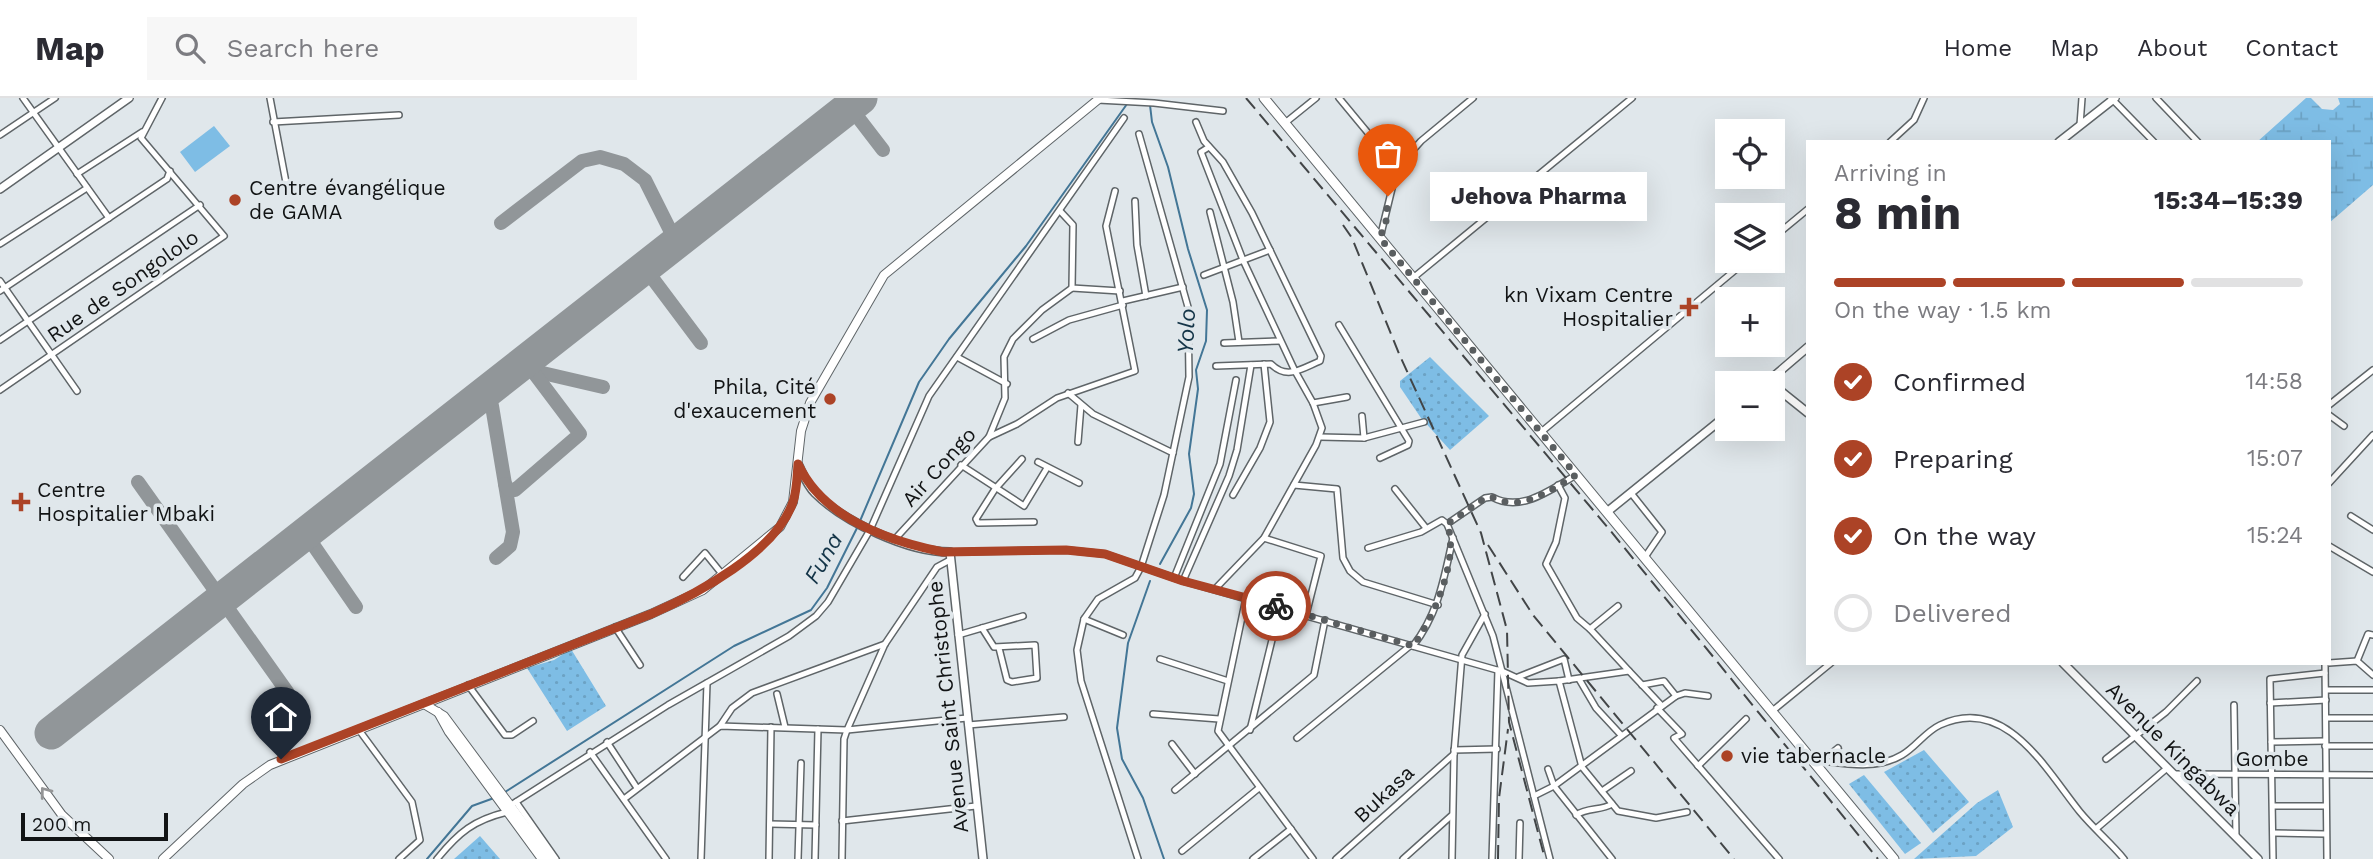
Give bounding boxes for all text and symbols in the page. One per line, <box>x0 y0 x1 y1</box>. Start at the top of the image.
search box <box>147 17 637 80</box>
text: Map <box>35 29 105 68</box>
icon: search <box>171 29 209 67</box>
text: Search here <box>227 33 379 63</box>
text: Home <box>1944 34 2012 62</box>
text: Map <box>2050 34 2099 62</box>
text: About <box>2137 34 2207 62</box>
text: Contact <box>2245 34 2338 62</box>
map controls <box>1715 119 1785 441</box>
button: locate <box>1715 119 1785 189</box>
pin <box>1358 124 1418 196</box>
icon: bag <box>1369 135 1407 173</box>
text: Arriving in <box>1834 160 1947 187</box>
callout: Jehova Pharma <box>1430 172 1647 220</box>
place label: Centre évangélique de GAMA <box>249 175 446 224</box>
text: Jehova Pharma <box>1451 183 1626 210</box>
text: 15:34–15:39 <box>2154 185 2303 215</box>
text: 8 min <box>1834 186 1961 240</box>
marker: Centre évangélique de GAMA <box>227 192 243 208</box>
button: layers <box>1715 203 1785 273</box>
street label: Rue de Songololo <box>42 224 203 347</box>
place label: kn Vixam Centre Hospitalier <box>1504 282 1673 331</box>
button: + <box>1715 287 1785 357</box>
marker: kn Vixam Centre Hospitalier <box>1679 297 1699 317</box>
text: On the way · 1.5 km <box>1834 297 2052 324</box>
water label: Yolo <box>1172 307 1201 355</box>
icon: check <box>1834 363 1872 401</box>
text: Confirmed <box>1893 367 2026 397</box>
text: 14:58 <box>2246 368 2303 395</box>
button: − <box>1715 371 1785 441</box>
place label: Phila, Cité d'exaucement <box>673 374 816 423</box>
marker: Phila, Cité d'exaucement <box>822 391 838 407</box>
street label: Air Congo <box>896 422 981 512</box>
icon: check <box>1834 440 1872 478</box>
text: Preparing <box>1893 444 2013 474</box>
text: 15:07 <box>2247 445 2303 472</box>
place label: Centre Hospitalier Mbaki <box>37 477 215 526</box>
marker: Centre Hospitalier Mbaki <box>11 492 31 512</box>
icon: check <box>1834 517 1872 555</box>
text: On the way <box>1893 521 2036 551</box>
text: 15:24 <box>2247 522 2303 549</box>
water label: Funa <box>798 528 849 588</box>
courier <box>1241 571 1311 641</box>
street label: Avenue Saint Christophe <box>922 580 973 834</box>
icon: bike <box>1257 587 1295 625</box>
text: Delivered <box>1893 598 2012 628</box>
street label: Avenue Kingabwa <box>2101 677 2246 821</box>
pin <box>251 687 311 759</box>
icon: home <box>262 698 300 736</box>
place label: vie tabernacle <box>1741 743 1886 768</box>
street label: Gombe <box>2235 746 2309 771</box>
marker: vie tabernacle <box>1719 748 1735 764</box>
street label: Bukasa <box>1348 759 1419 828</box>
one-way arrow <box>41 787 54 800</box>
scale bar <box>21 810 168 842</box>
text: 200 m <box>32 813 91 836</box>

